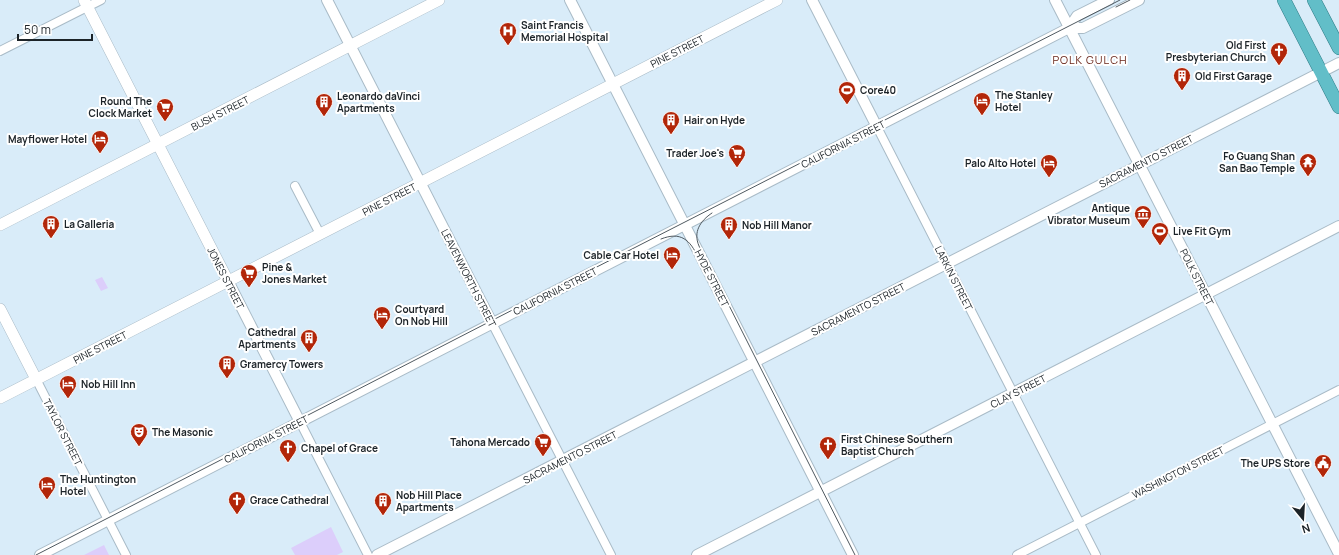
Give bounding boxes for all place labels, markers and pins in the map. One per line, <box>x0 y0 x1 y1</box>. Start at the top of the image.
place label: Saint Francis Memorial Hospital <box>521 18 608 44</box>
hospital icon: Saint Francis Memorial Hospital <box>498 21 518 46</box>
place label: Old First Presbyterian Church <box>1166 38 1266 64</box>
church icon: Old First Presbyterian Church <box>1269 41 1289 66</box>
building icon: Old First Garage <box>1172 66 1192 91</box>
place label: Old First Garage <box>1195 69 1272 83</box>
sports icon: Core40 <box>837 80 857 105</box>
place label: Core40 <box>860 83 896 97</box>
place label: The Stanley Hotel <box>995 88 1053 114</box>
place label: Leonardo daVinci Apartments <box>337 89 420 115</box>
hotel icon: The Stanley Hotel <box>972 91 992 116</box>
building icon: Leonardo daVinci Apartments <box>314 92 334 117</box>
place label: Round The Clock Market <box>89 94 152 120</box>
supermarket icon: Round The Clock Market <box>155 97 175 122</box>
building icon: Hair on Hyde <box>661 110 681 135</box>
place label: Hair on Hyde <box>684 113 745 127</box>
hotel icon: Mayflower Hotel <box>90 129 110 154</box>
place label: Mayflower Hotel <box>8 132 87 146</box>
supermarket icon: Trader Joe's <box>727 143 747 168</box>
place label: Trader Joe's <box>666 146 725 160</box>
place label: Fo Guang Shan San Bao Temple <box>1219 149 1295 175</box>
temple icon: Fo Guang Shan San Bao Temple <box>1298 152 1318 177</box>
hotel icon: Palo Alto Hotel <box>1039 153 1059 178</box>
place label: Palo Alto Hotel <box>965 156 1036 170</box>
place label: Antique Vibrator Museum <box>1047 201 1130 227</box>
museum icon: Antique Vibrator Museum <box>1133 204 1153 229</box>
building icon: La Galleria <box>41 214 61 239</box>
building icon: Nob Hill Manor <box>719 215 739 240</box>
place label: La Galleria <box>64 217 115 231</box>
place label: Nob Hill Manor <box>742 218 812 232</box>
sports icon: Live Fit Gym <box>1150 221 1170 246</box>
place label: Live Fit Gym <box>1173 224 1231 238</box>
hotel icon: Cable Car Hotel <box>662 245 682 270</box>
place label: Cable Car Hotel <box>583 248 659 262</box>
place label: Pine & Jones Market <box>262 260 327 286</box>
supermarket icon: Pine & Jones Market <box>239 263 259 288</box>
place label: Courtyard On Nob Hill <box>395 302 448 328</box>
hotel icon: Courtyard On Nob Hill <box>372 305 392 330</box>
place label: Cathedral Apartments <box>238 325 297 351</box>
building icon: Cathedral Apartments <box>299 328 319 353</box>
building icon: Gramercy Towers <box>217 354 237 379</box>
place label: Gramercy Towers <box>240 357 324 371</box>
hotel icon: Nob Hill Inn <box>58 374 78 399</box>
place label: Nob Hill Inn <box>81 377 135 391</box>
theatre icon: The Masonic <box>129 422 149 447</box>
place label: The Masonic <box>152 425 213 439</box>
supermarket icon: Tahona Mercado <box>533 432 553 457</box>
place label: First Chinese Southern Baptist Church <box>841 432 953 458</box>
place label: Tahona Mercado <box>450 435 530 449</box>
church icon: First Chinese Southern Baptist Church <box>818 435 838 460</box>
church icon: Chapel of Grace <box>278 438 298 463</box>
place label: Chapel of Grace <box>301 441 378 455</box>
public building icon: The UPS Store <box>1313 453 1333 478</box>
place label: The UPS Store <box>1241 456 1310 470</box>
place label: The Huntington Hotel <box>60 472 136 498</box>
hotel icon: The Huntington Hotel <box>37 475 57 500</box>
place label: Nob Hill Place Apartments <box>396 488 462 514</box>
church icon: Grace Cathedral <box>227 490 247 515</box>
building icon: Nob Hill Place Apartments <box>373 491 393 516</box>
place label: Grace Cathedral <box>250 493 329 507</box>

